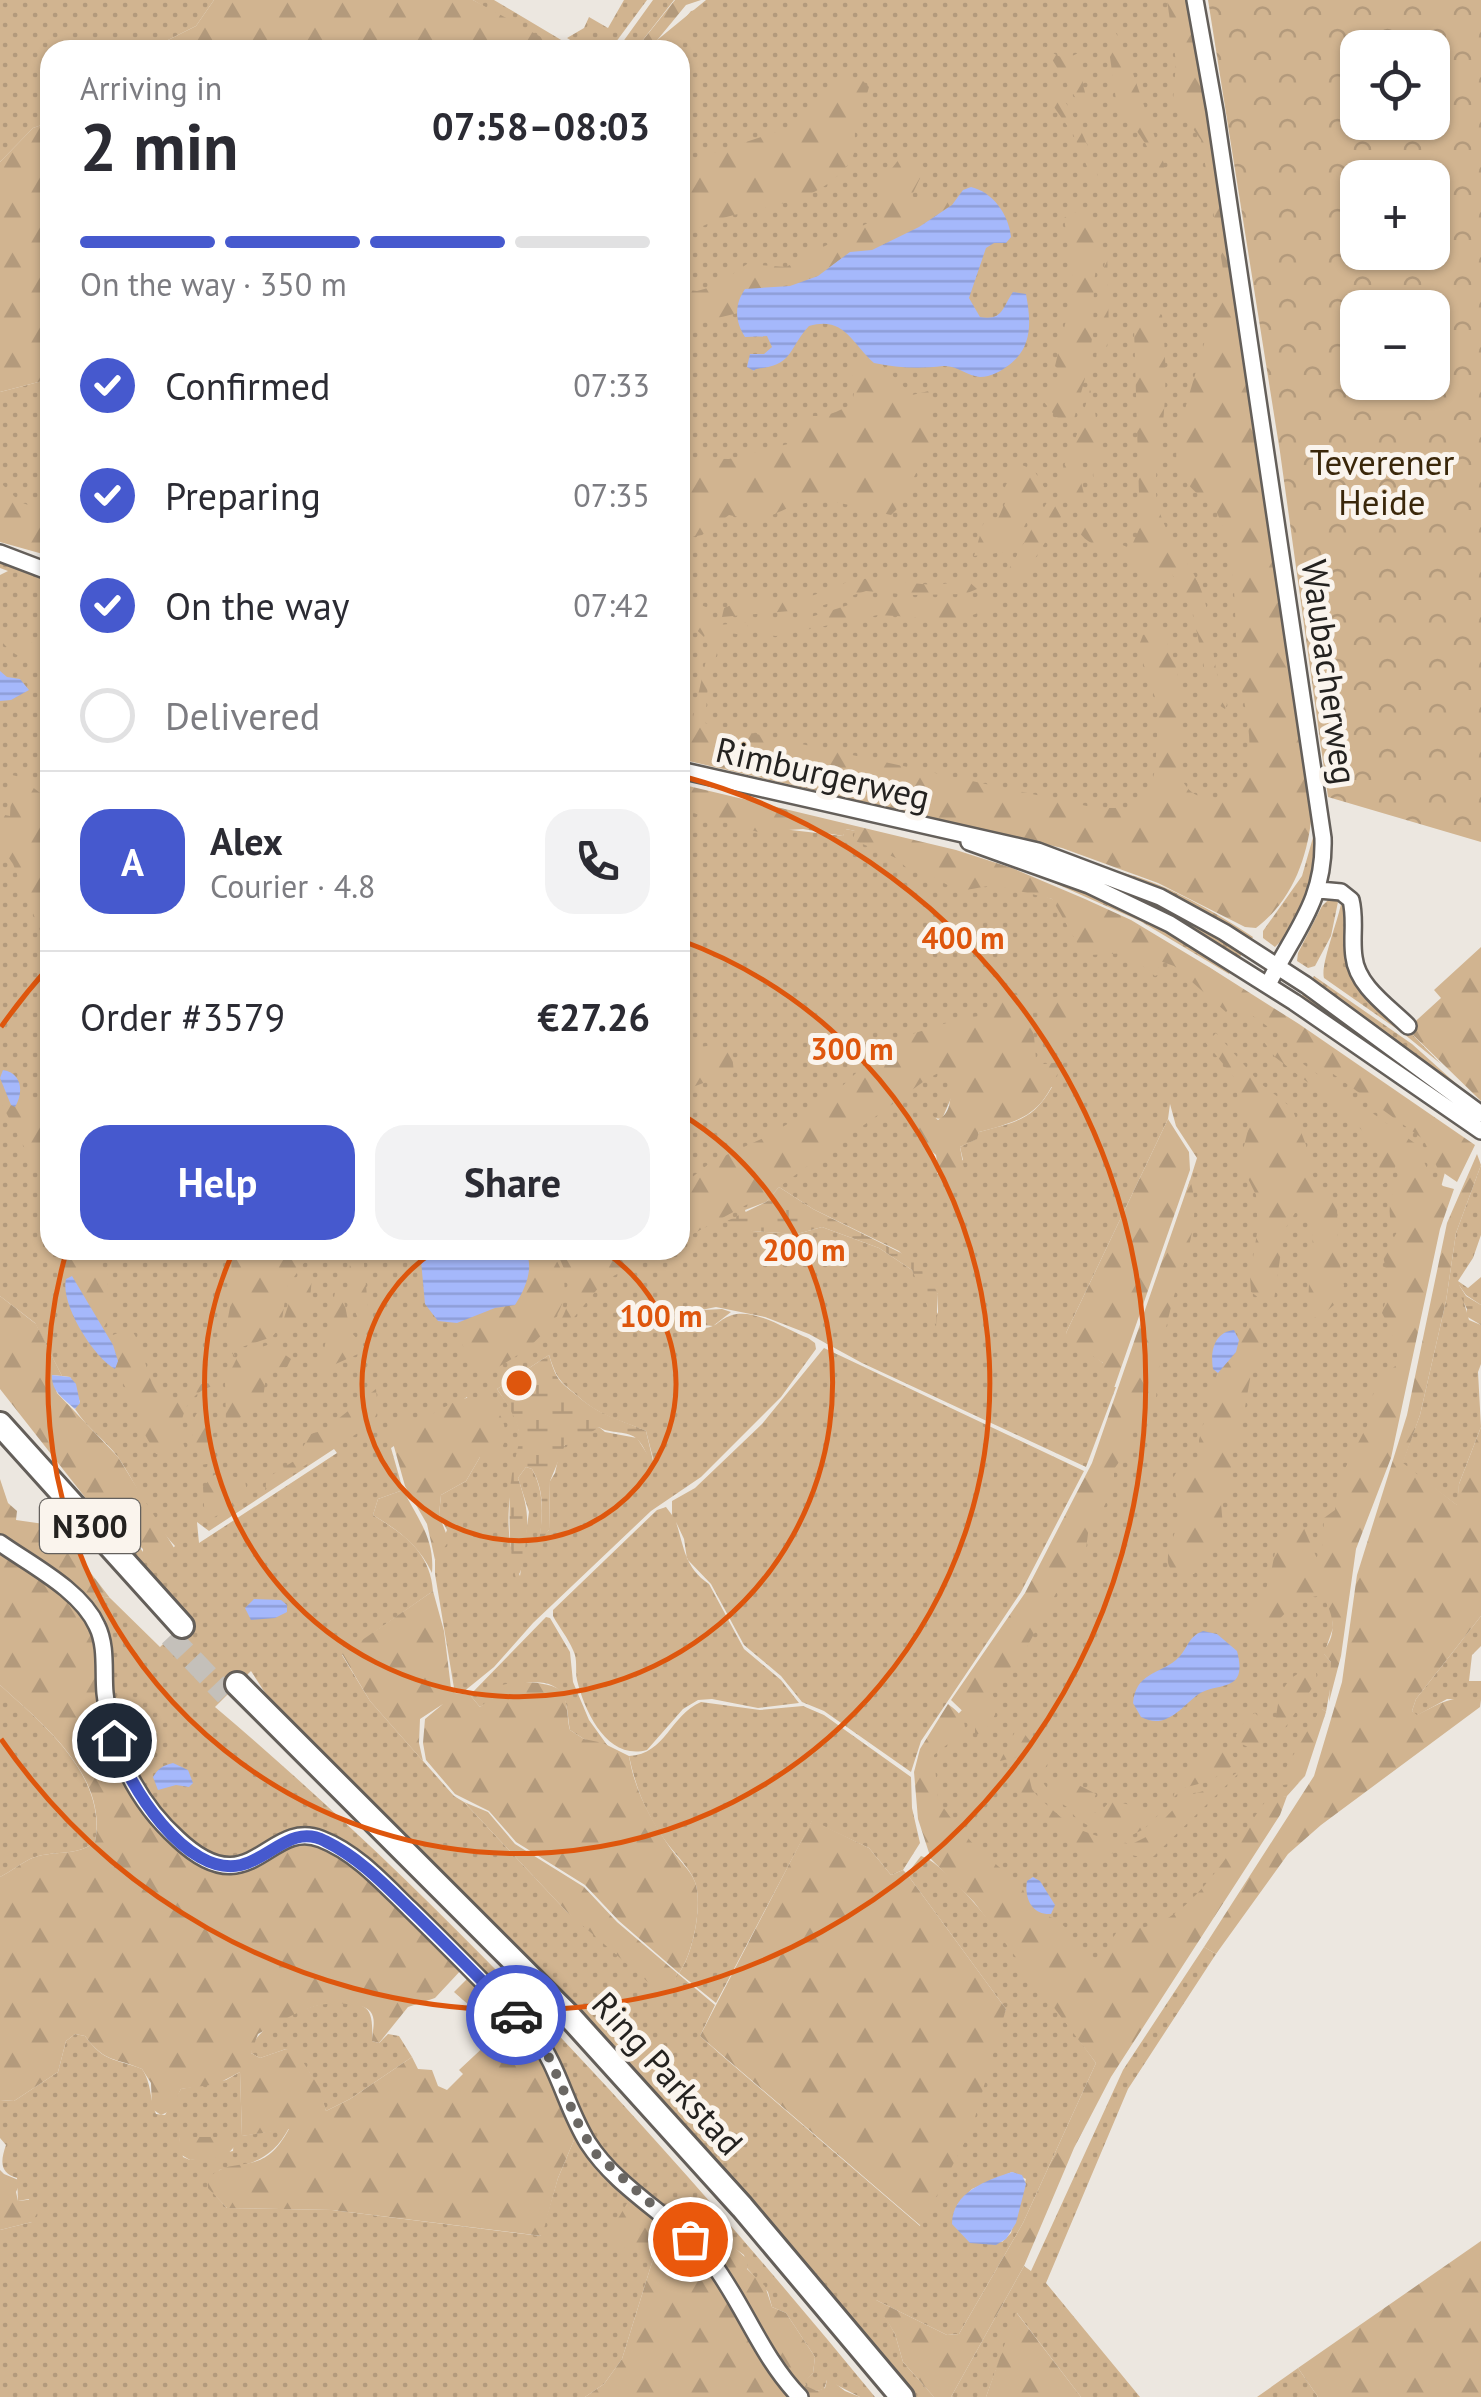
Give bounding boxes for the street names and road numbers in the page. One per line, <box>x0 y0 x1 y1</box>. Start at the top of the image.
street label: Waubacherweg <box>1291 557 1369 787</box>
street label: Rimburgerweg <box>711 726 935 820</box>
road number: N300 <box>40 1499 140 1553</box>
street label: Ring Parkstad <box>582 1982 754 2164</box>

